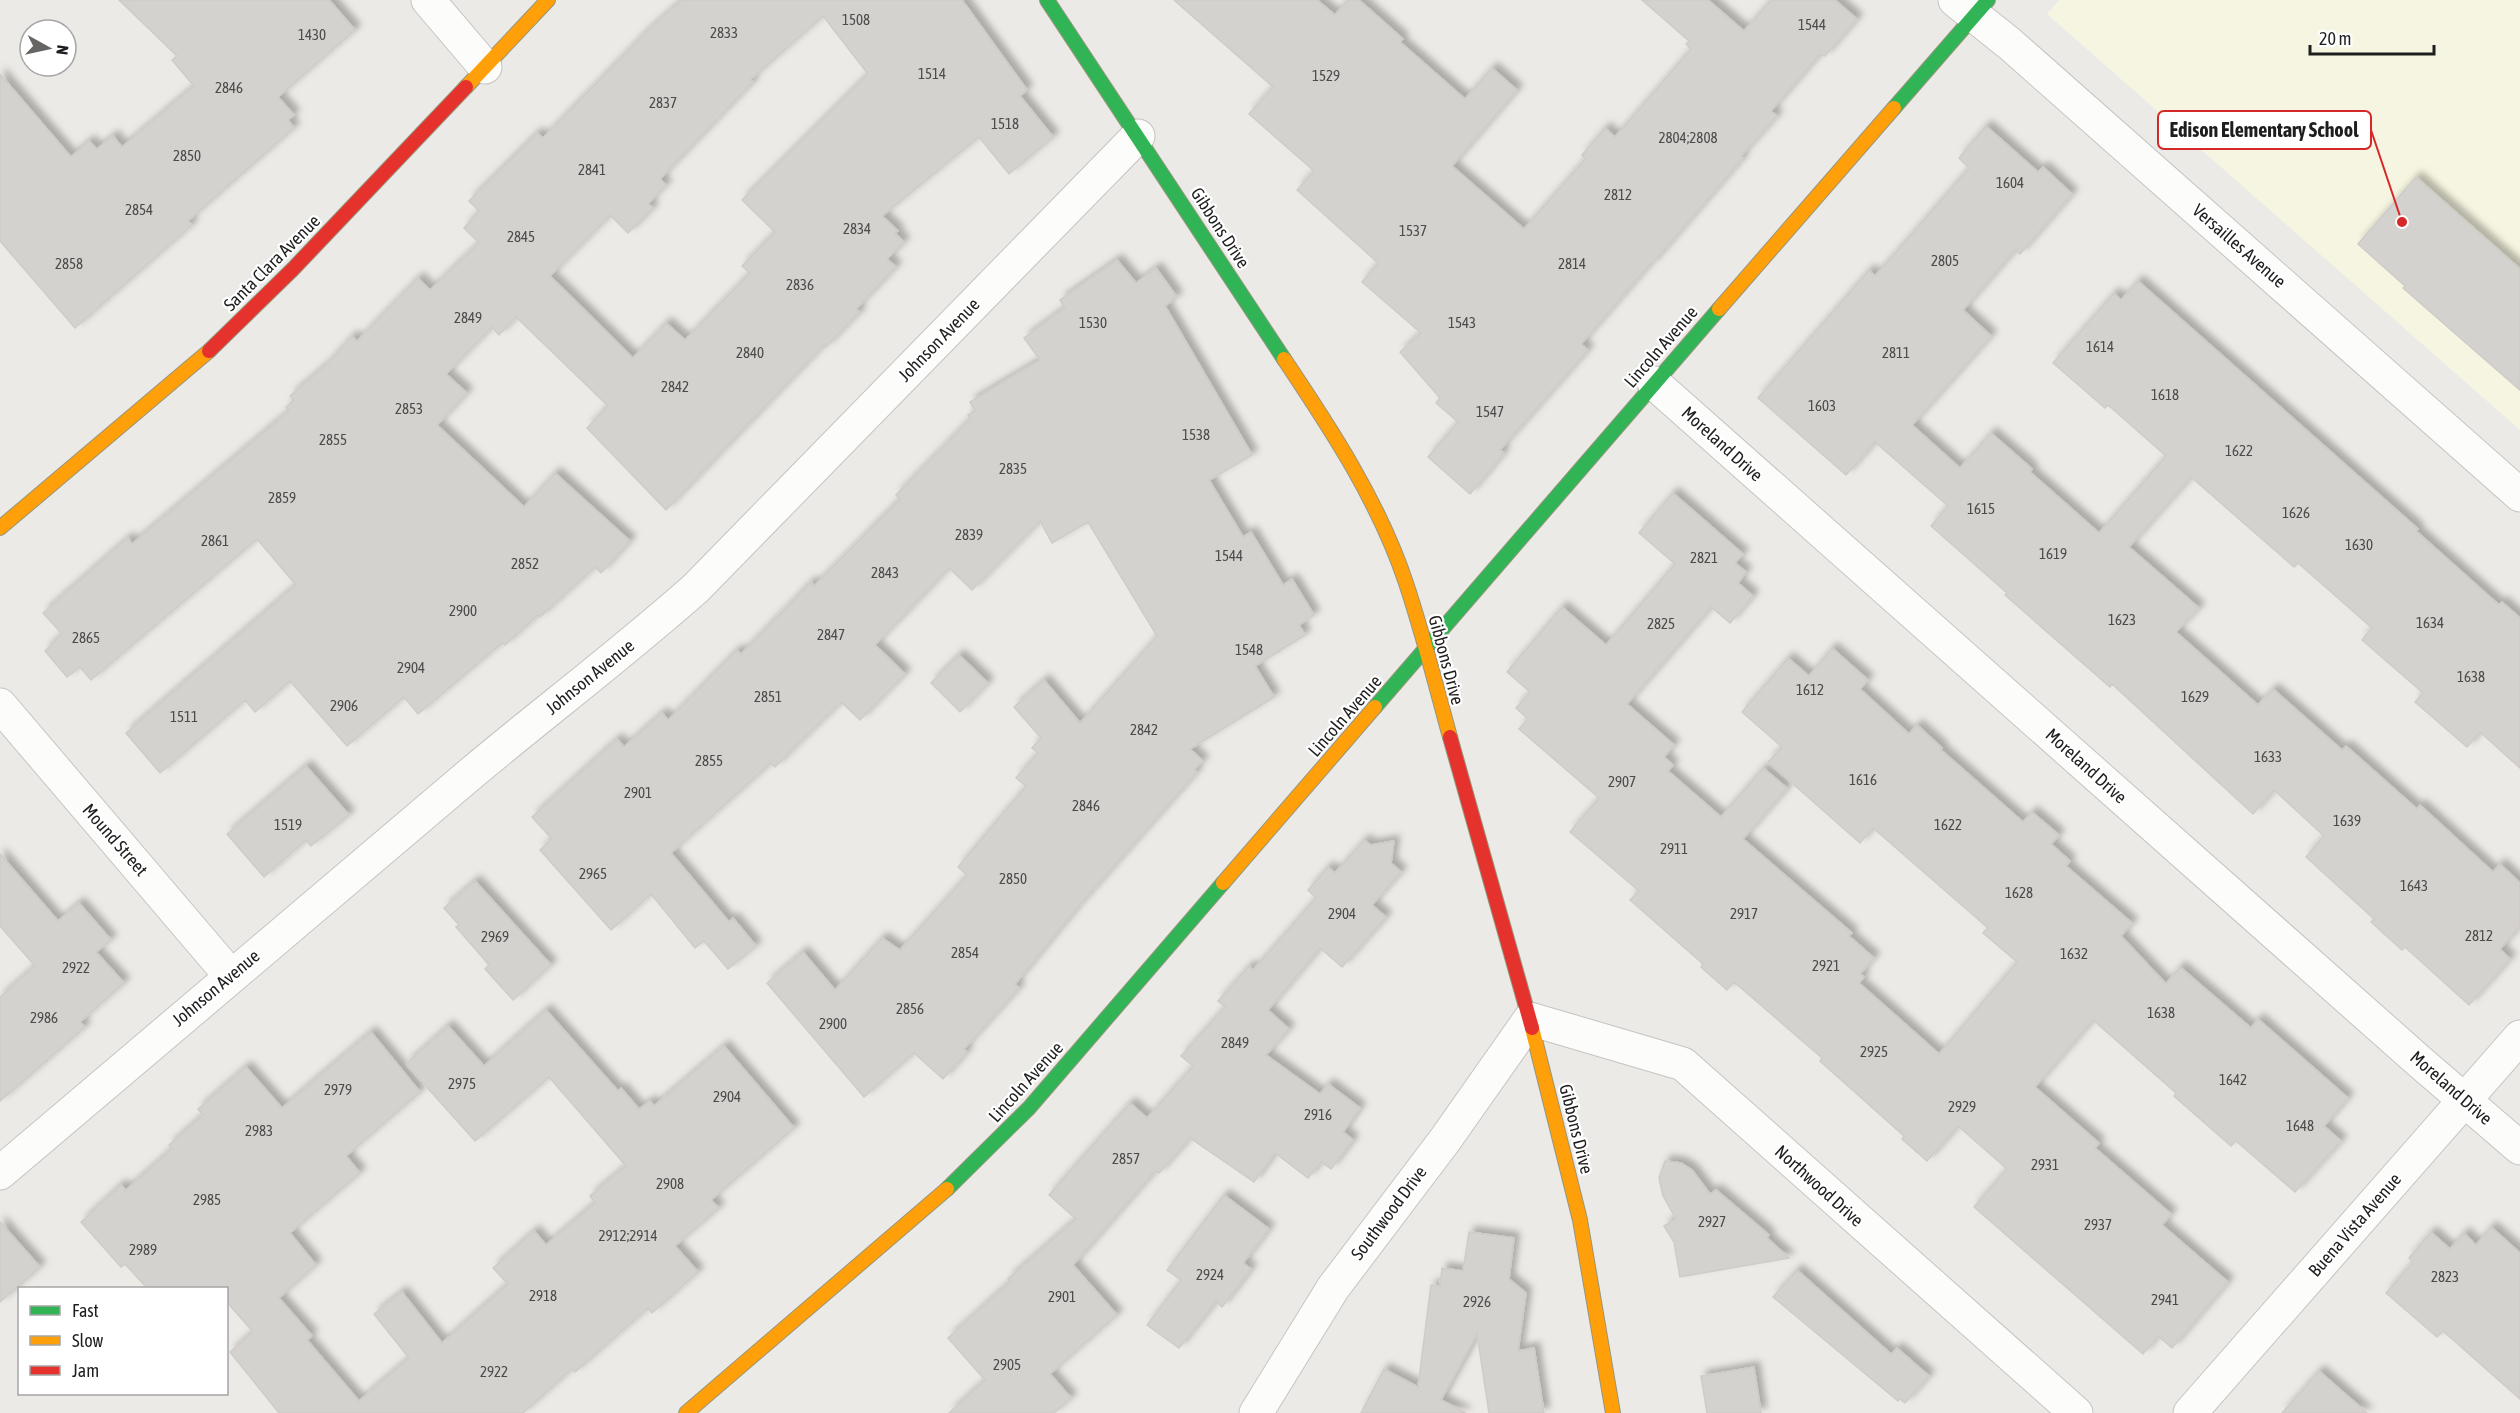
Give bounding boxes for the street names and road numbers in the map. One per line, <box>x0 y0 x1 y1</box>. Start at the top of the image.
street label: Gibbons Drive <box>1187 184 1254 272</box>
street label: Versailles Avenue <box>2188 199 2290 292</box>
street label: Santa Clara Avenue <box>219 210 324 315</box>
street label: Johnson Avenue <box>894 294 984 386</box>
street label: Lincoln Avenue <box>1620 302 1702 392</box>
street label: Moreland Drive <box>1677 402 1767 485</box>
street label: Gibbons Drive <box>1424 613 1468 707</box>
street label: Johnson Avenue <box>541 635 638 719</box>
street label: Lincoln Avenue <box>1304 671 1386 761</box>
street label: Moreland Drive <box>2041 724 2131 807</box>
street label: Mound Street <box>78 799 152 880</box>
street label: Johnson Avenue <box>168 945 264 1030</box>
street label: Lincoln Avenue <box>984 1037 1067 1126</box>
street label: Moreland Drive <box>2406 1046 2497 1129</box>
street label: Gibbons Drive <box>1555 1082 1598 1176</box>
street label: Northwood Drive <box>1771 1141 1868 1231</box>
street label: Southwood Drive <box>1346 1162 1431 1264</box>
street label: Buena Vista Avenue <box>2304 1169 2405 1281</box>

